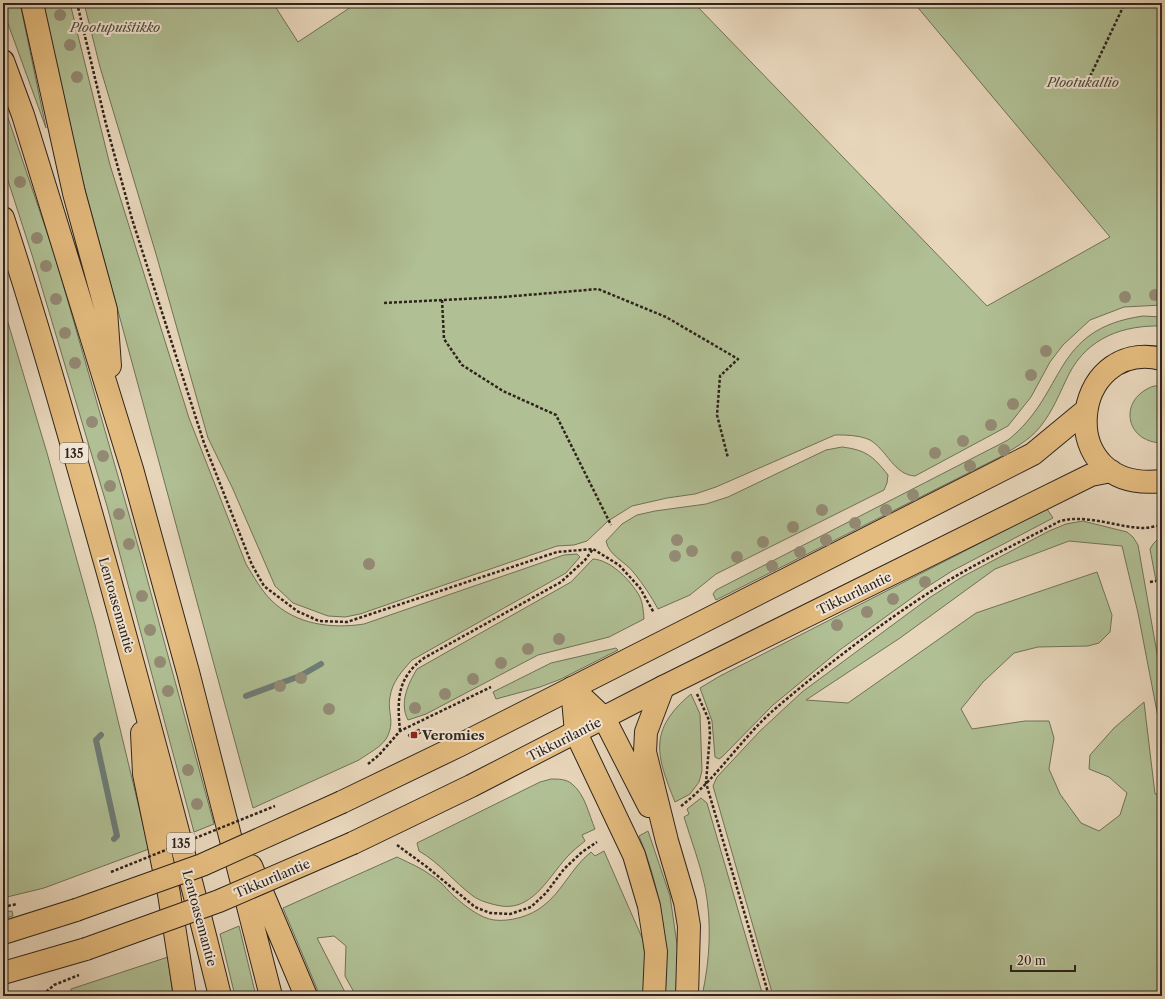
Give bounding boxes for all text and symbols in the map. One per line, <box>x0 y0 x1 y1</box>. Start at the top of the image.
park label: Plootupuistikko <box>69 19 160 35</box>
park label: Plootukallio <box>1046 74 1119 90</box>
road number: 135 <box>60 443 88 463</box>
street label: Lentoasemantie <box>96 555 138 655</box>
street label: Tikkurilantie <box>814 568 894 618</box>
street label: Tikkurilantie <box>524 714 604 764</box>
place label: Veromies <box>421 727 484 743</box>
marker: Veromies <box>409 730 419 740</box>
road number: 135 <box>167 833 195 853</box>
street label: Tikkurilantie <box>232 855 312 901</box>
street label: Lentoasemantie <box>179 868 221 968</box>
scale bar <box>1011 947 1075 973</box>
text: 20 m <box>1017 953 1046 968</box>

